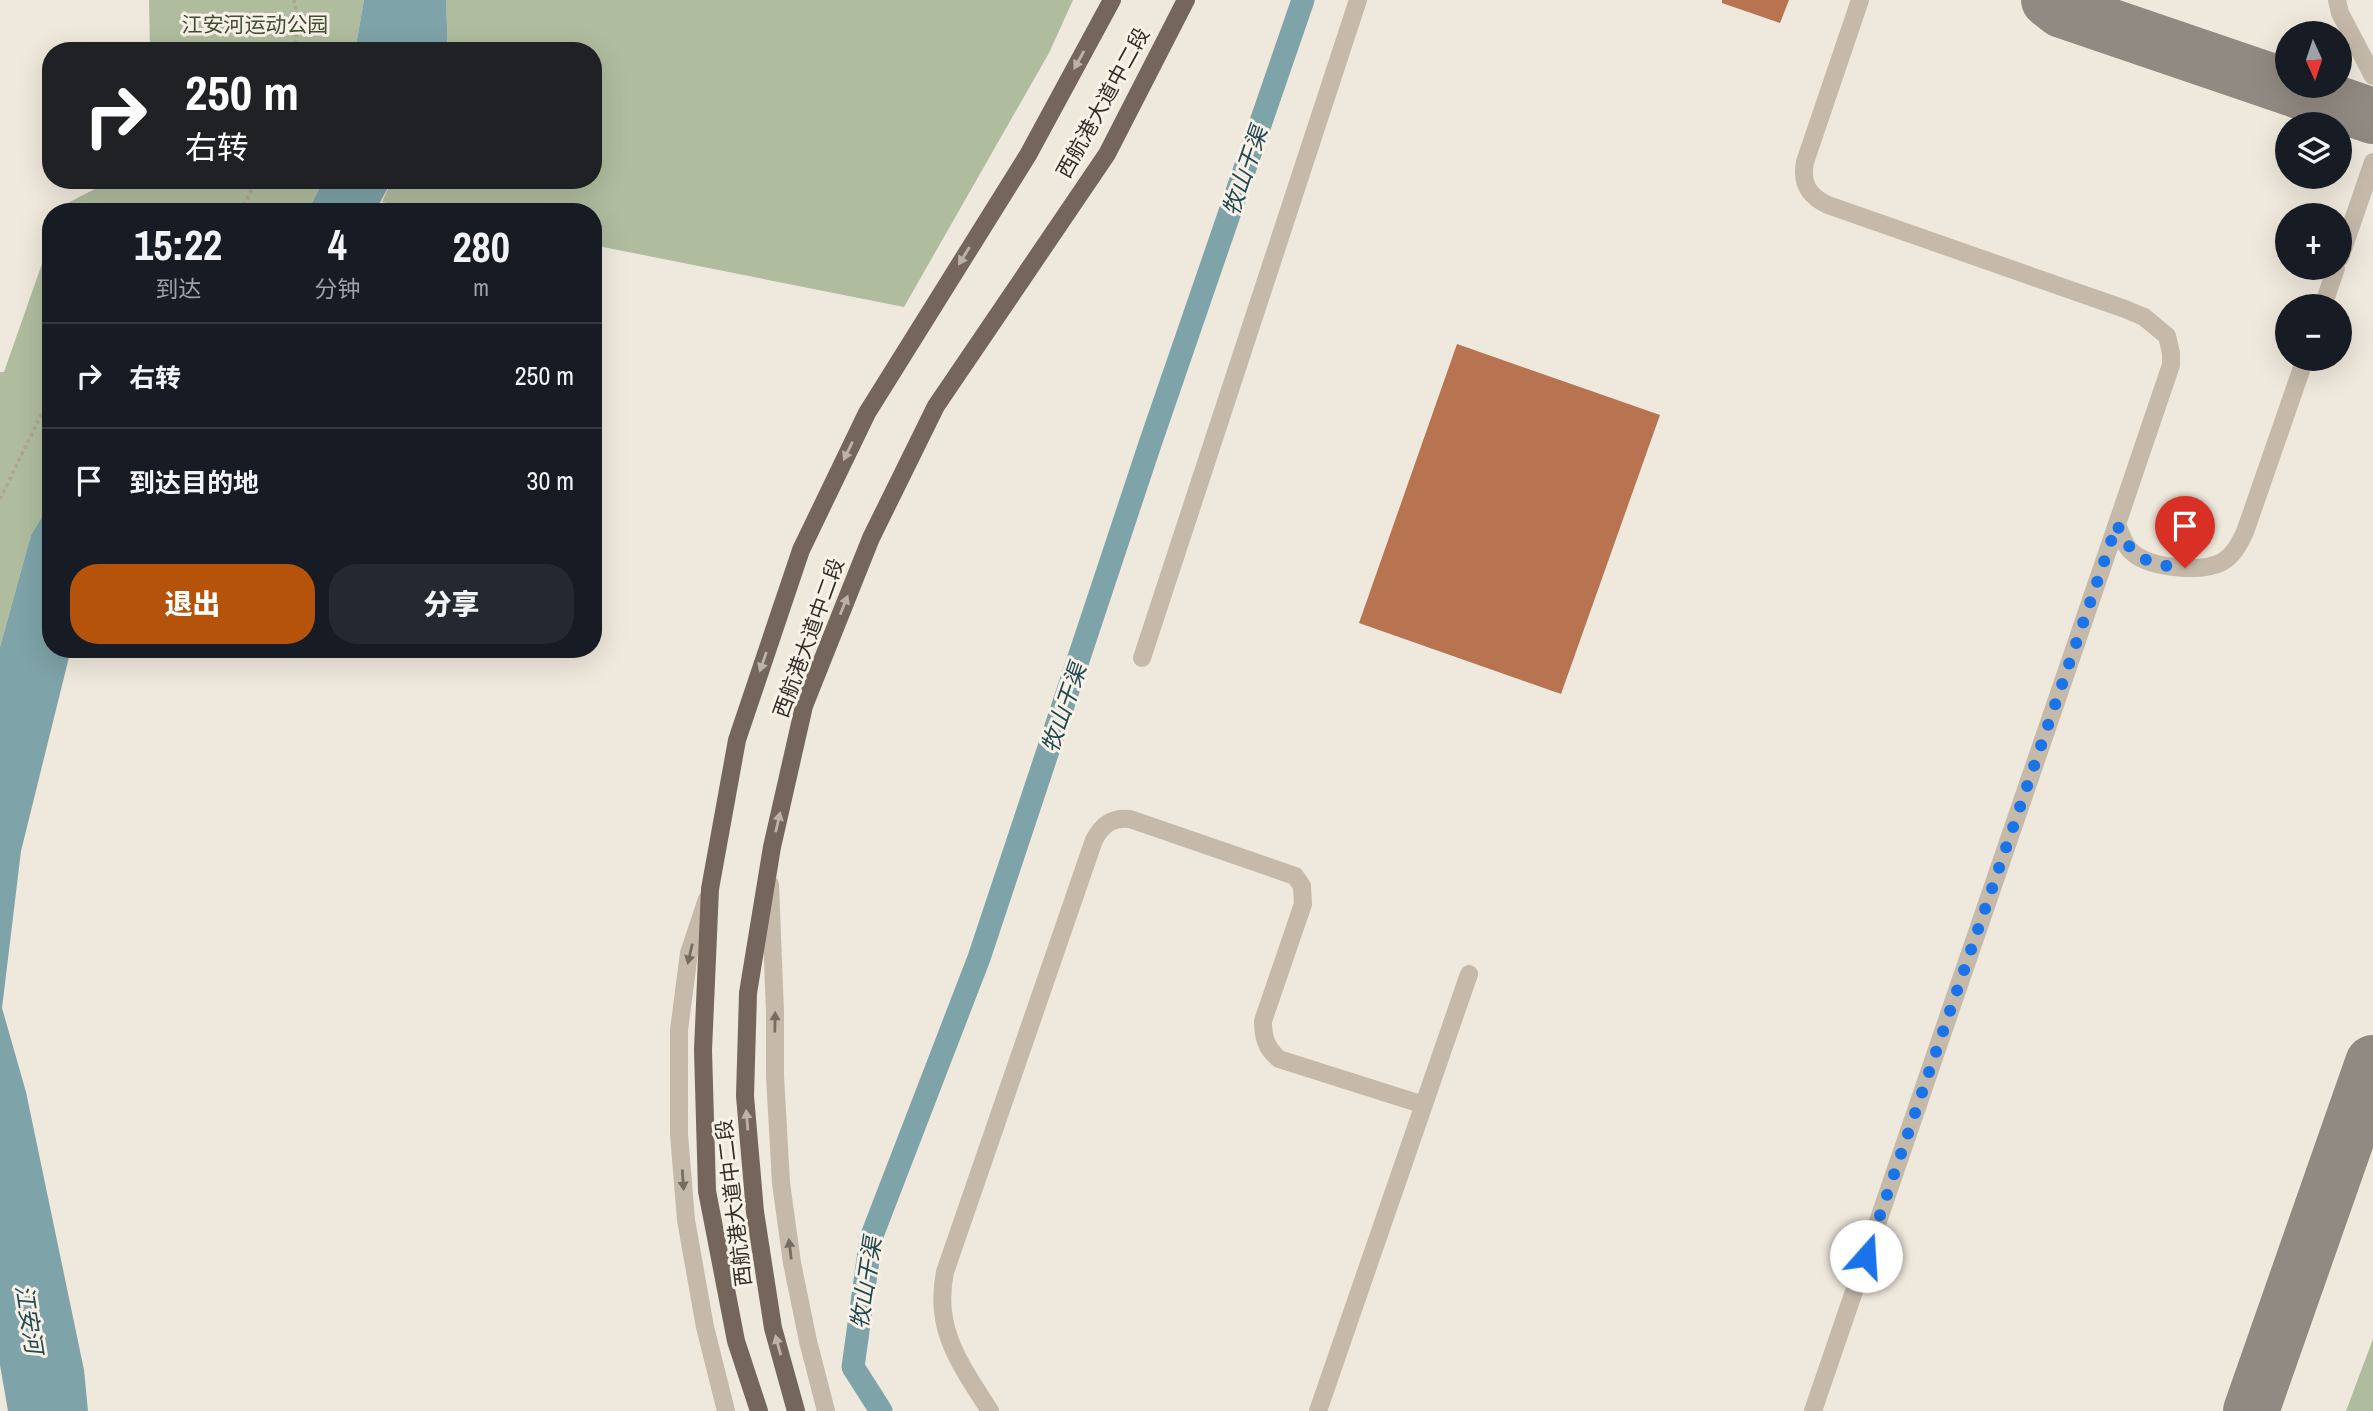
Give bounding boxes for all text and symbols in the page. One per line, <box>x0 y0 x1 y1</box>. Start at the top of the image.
park label: 江安河运动公园 <box>182 10 329 39</box>
north arrow <box>2275 21 2352 98</box>
map controls <box>2275 21 2352 371</box>
street label: 西航港大道中二段 <box>1049 22 1156 183</box>
one-way arrow <box>1074 50 1085 70</box>
text: 250 m <box>185 59 299 125</box>
icon: right <box>70 70 161 161</box>
button: layers <box>2275 112 2352 189</box>
water label: 牧山干渠 <box>1215 119 1275 219</box>
text: 右转 <box>185 126 249 169</box>
button: + <box>2275 203 2352 280</box>
text: 15:22 <box>134 217 222 273</box>
text: 4 <box>328 217 347 273</box>
text: 280 <box>452 219 510 275</box>
one-way arrow <box>958 246 971 266</box>
text: m <box>473 272 489 303</box>
text: 到达 <box>155 273 201 304</box>
text: 分钟 <box>314 273 360 304</box>
button: − <box>2275 294 2352 371</box>
icon: right <box>70 357 108 395</box>
text: 250 m <box>515 358 574 393</box>
text: 右转 <box>129 360 181 395</box>
one-way arrow <box>843 441 854 461</box>
icon: arrive <box>70 462 108 500</box>
text: 30 m <box>527 463 574 498</box>
text: 到达目的地 <box>129 465 259 500</box>
pin <box>2155 496 2215 568</box>
icon: arrive <box>2166 507 2204 545</box>
street label: 西航港大道中二段 <box>766 554 851 722</box>
button: 退出 <box>70 564 315 644</box>
button: 分享 <box>329 564 574 644</box>
one-way arrow <box>839 594 850 615</box>
one-way arrow <box>757 652 768 673</box>
water label: 牧山干渠 <box>1034 656 1094 756</box>
one-way arrow <box>773 811 784 833</box>
one-way arrow <box>684 943 695 965</box>
one-way arrow <box>769 1011 781 1033</box>
one-way arrow <box>741 1109 752 1131</box>
street label: 西航港大道中二段 <box>709 1118 758 1288</box>
one-way arrow <box>678 1169 689 1191</box>
position arrow <box>1829 1219 1903 1293</box>
water label: 牧山干渠 <box>843 1232 888 1331</box>
one-way arrow <box>784 1238 795 1260</box>
water label: 江安河 <box>9 1282 51 1359</box>
one-way arrow <box>772 1334 783 1356</box>

